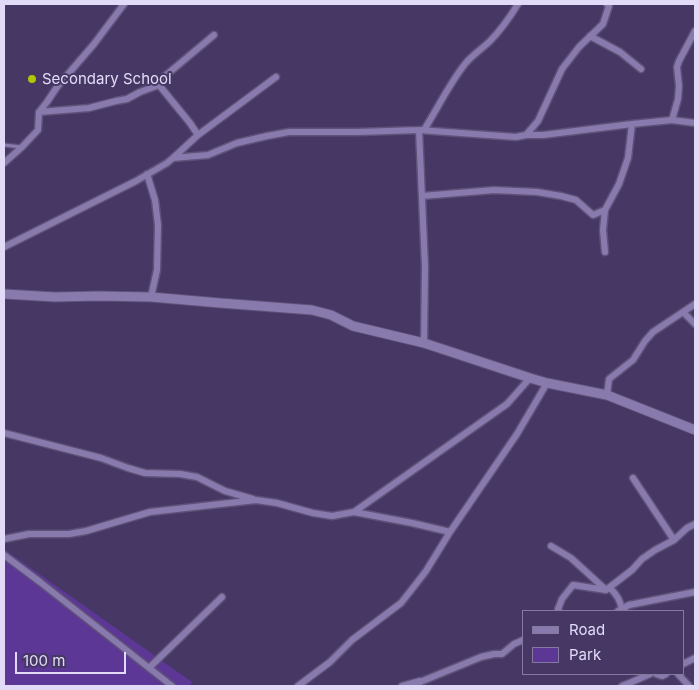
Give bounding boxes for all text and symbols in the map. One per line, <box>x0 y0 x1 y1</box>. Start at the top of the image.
place label: Secondary School <box>42 70 172 88</box>
marker: Secondary School <box>26 73 38 85</box>
legend <box>522 610 684 675</box>
text: Road <box>569 620 605 639</box>
scale bar <box>18 642 129 674</box>
text: Park <box>569 645 601 664</box>
text: 100 m <box>23 651 65 670</box>

